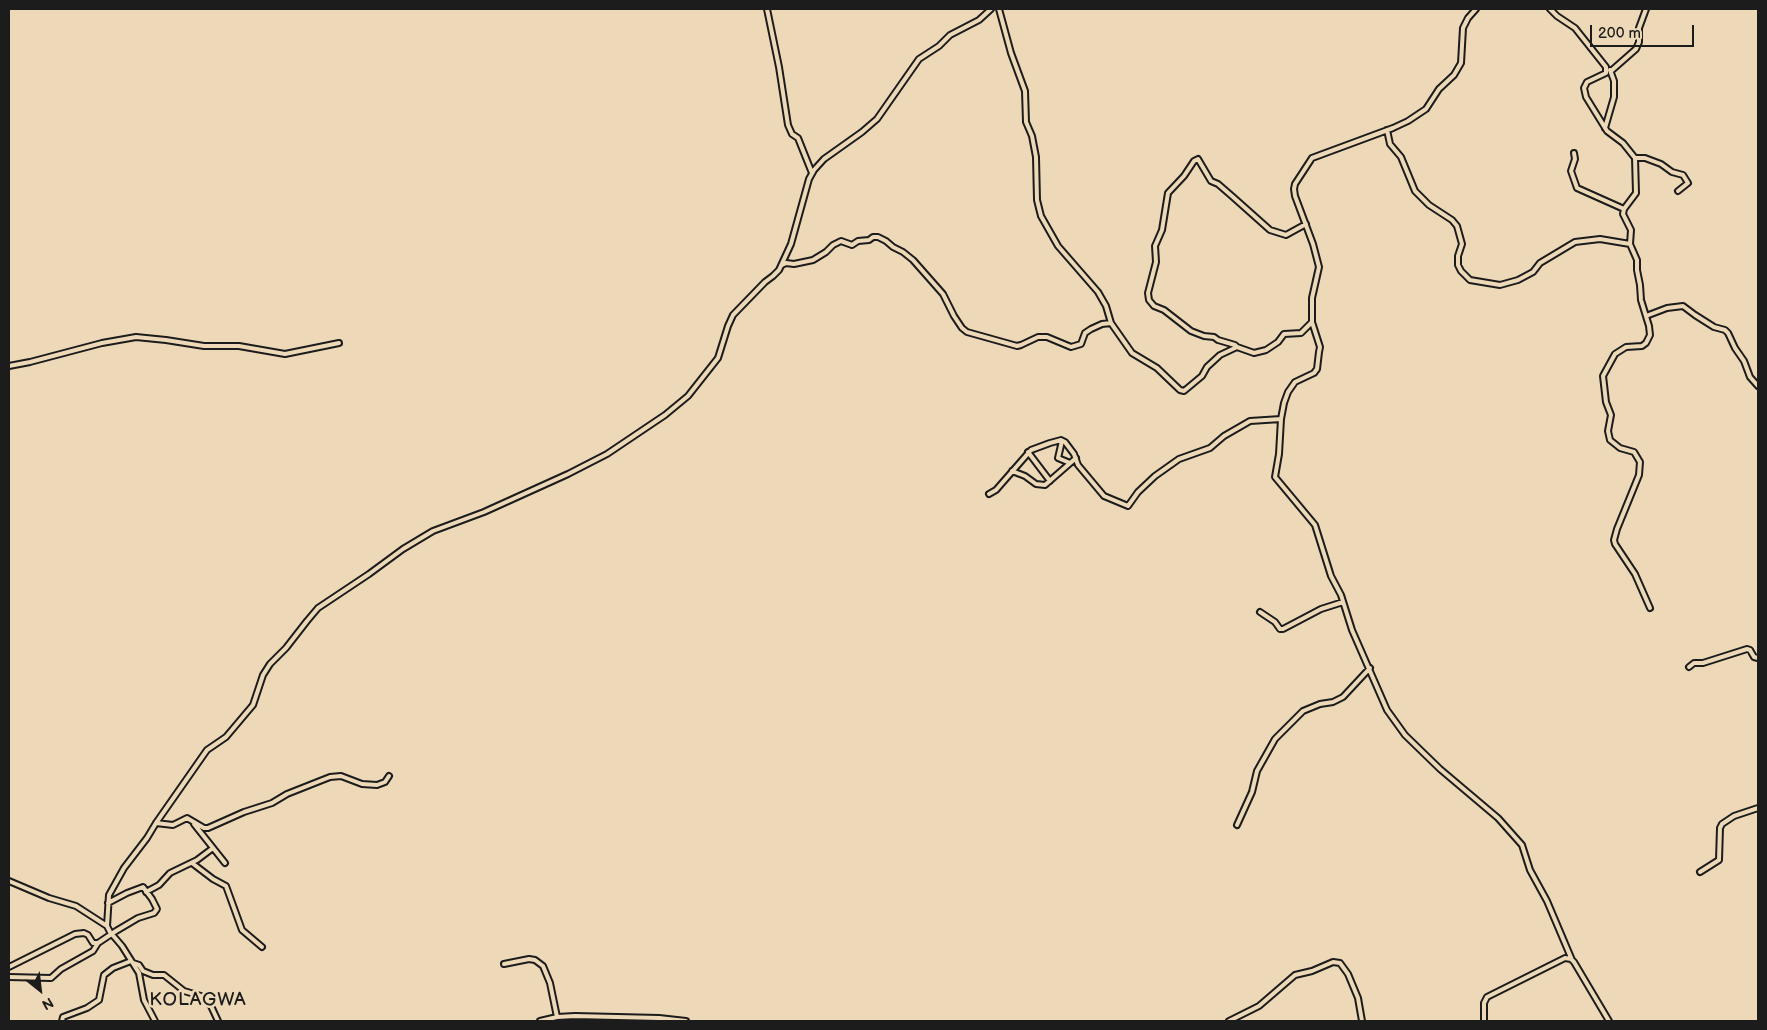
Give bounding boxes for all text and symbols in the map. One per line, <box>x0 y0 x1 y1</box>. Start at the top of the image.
scale bar <box>1592 15 1696 47</box>
text: 200 m <box>1598 24 1641 43</box>
north arrow <box>15 965 65 1015</box>
district label: KOLAGWA <box>148 989 248 1011</box>
text: N <box>39 994 56 1014</box>

